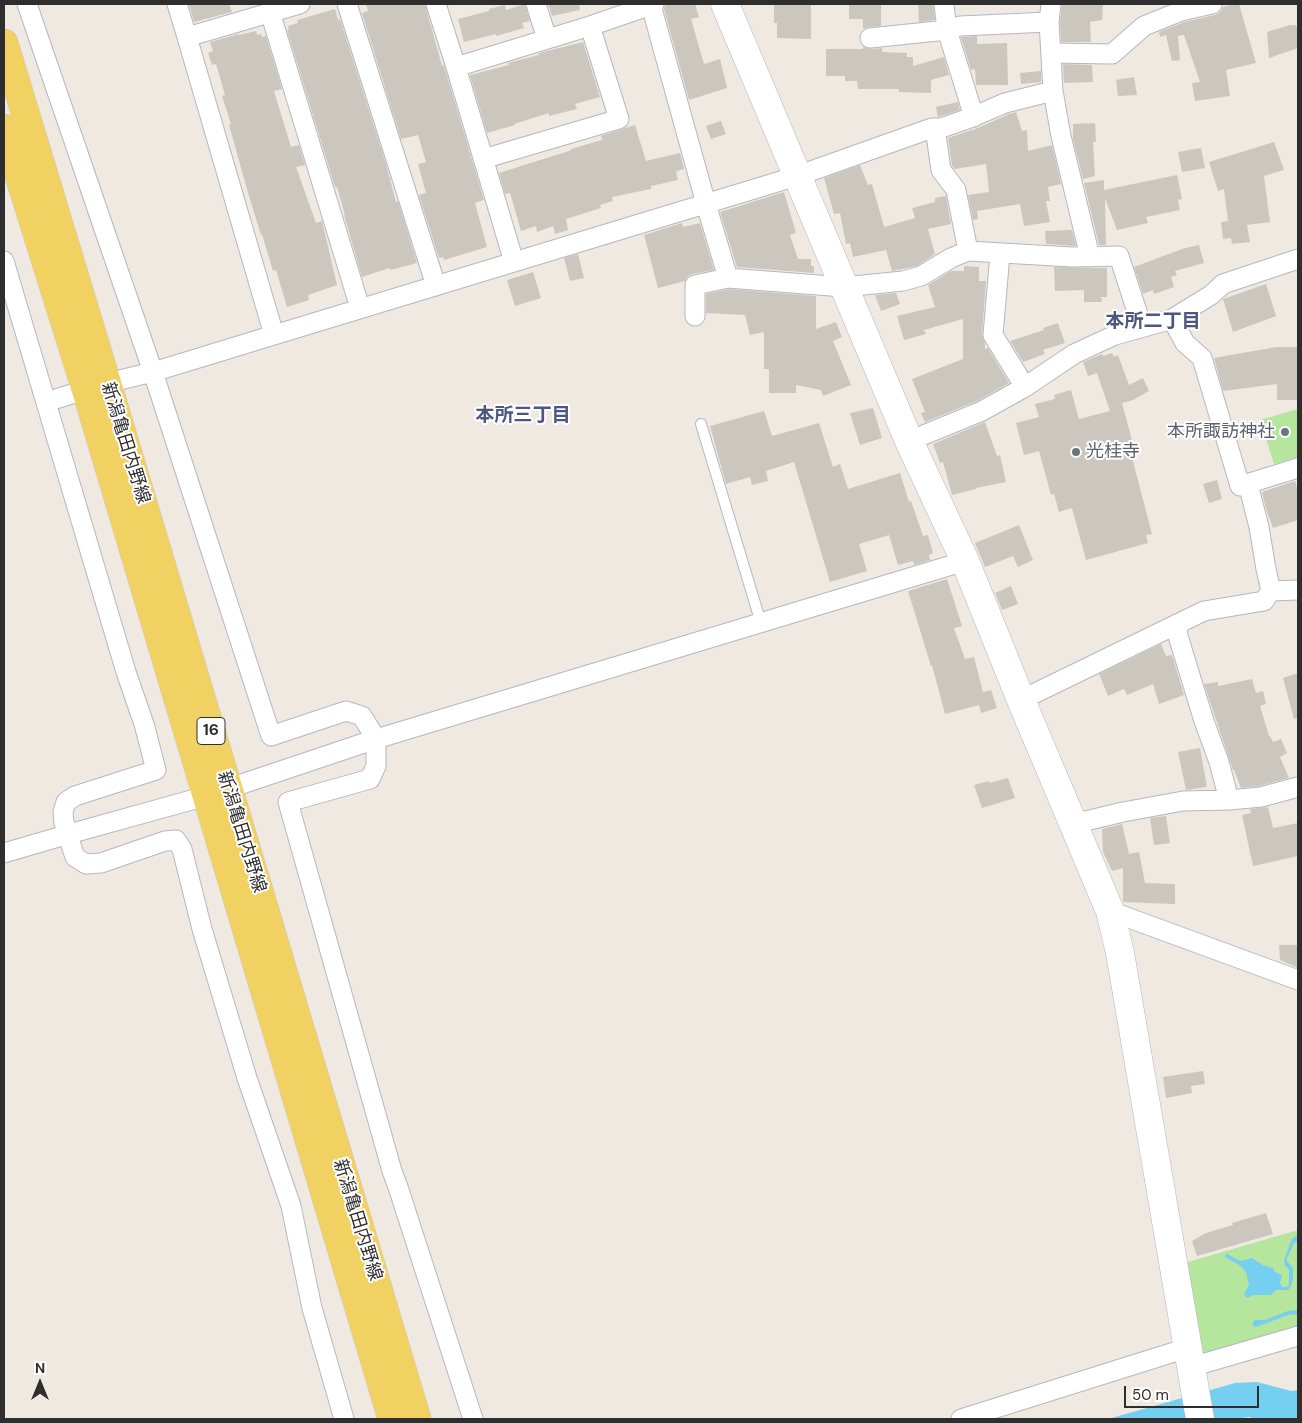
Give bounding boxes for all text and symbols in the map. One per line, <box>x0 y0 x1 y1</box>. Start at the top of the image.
district label: 本所二丁目 <box>1106 311 1200 333</box>
street label: 新潟亀田内野線 <box>96 380 154 506</box>
district label: 本所三丁目 <box>476 405 570 427</box>
place label: 本所諏訪神社 <box>1167 421 1275 443</box>
marker: 本所諏訪神社 <box>1279 426 1291 438</box>
place label: 光桂寺 <box>1086 441 1140 463</box>
marker: 光桂寺 <box>1070 446 1082 458</box>
road number: 16 <box>197 718 225 744</box>
street label: 新潟亀田内野線 <box>212 769 270 895</box>
street label: 新潟亀田内野線 <box>328 1157 386 1283</box>
north arrow <box>15 1358 65 1408</box>
text: N <box>35 1359 45 1377</box>
scale bar <box>1127 1376 1262 1408</box>
text: 50 m <box>1132 1385 1169 1405</box>

